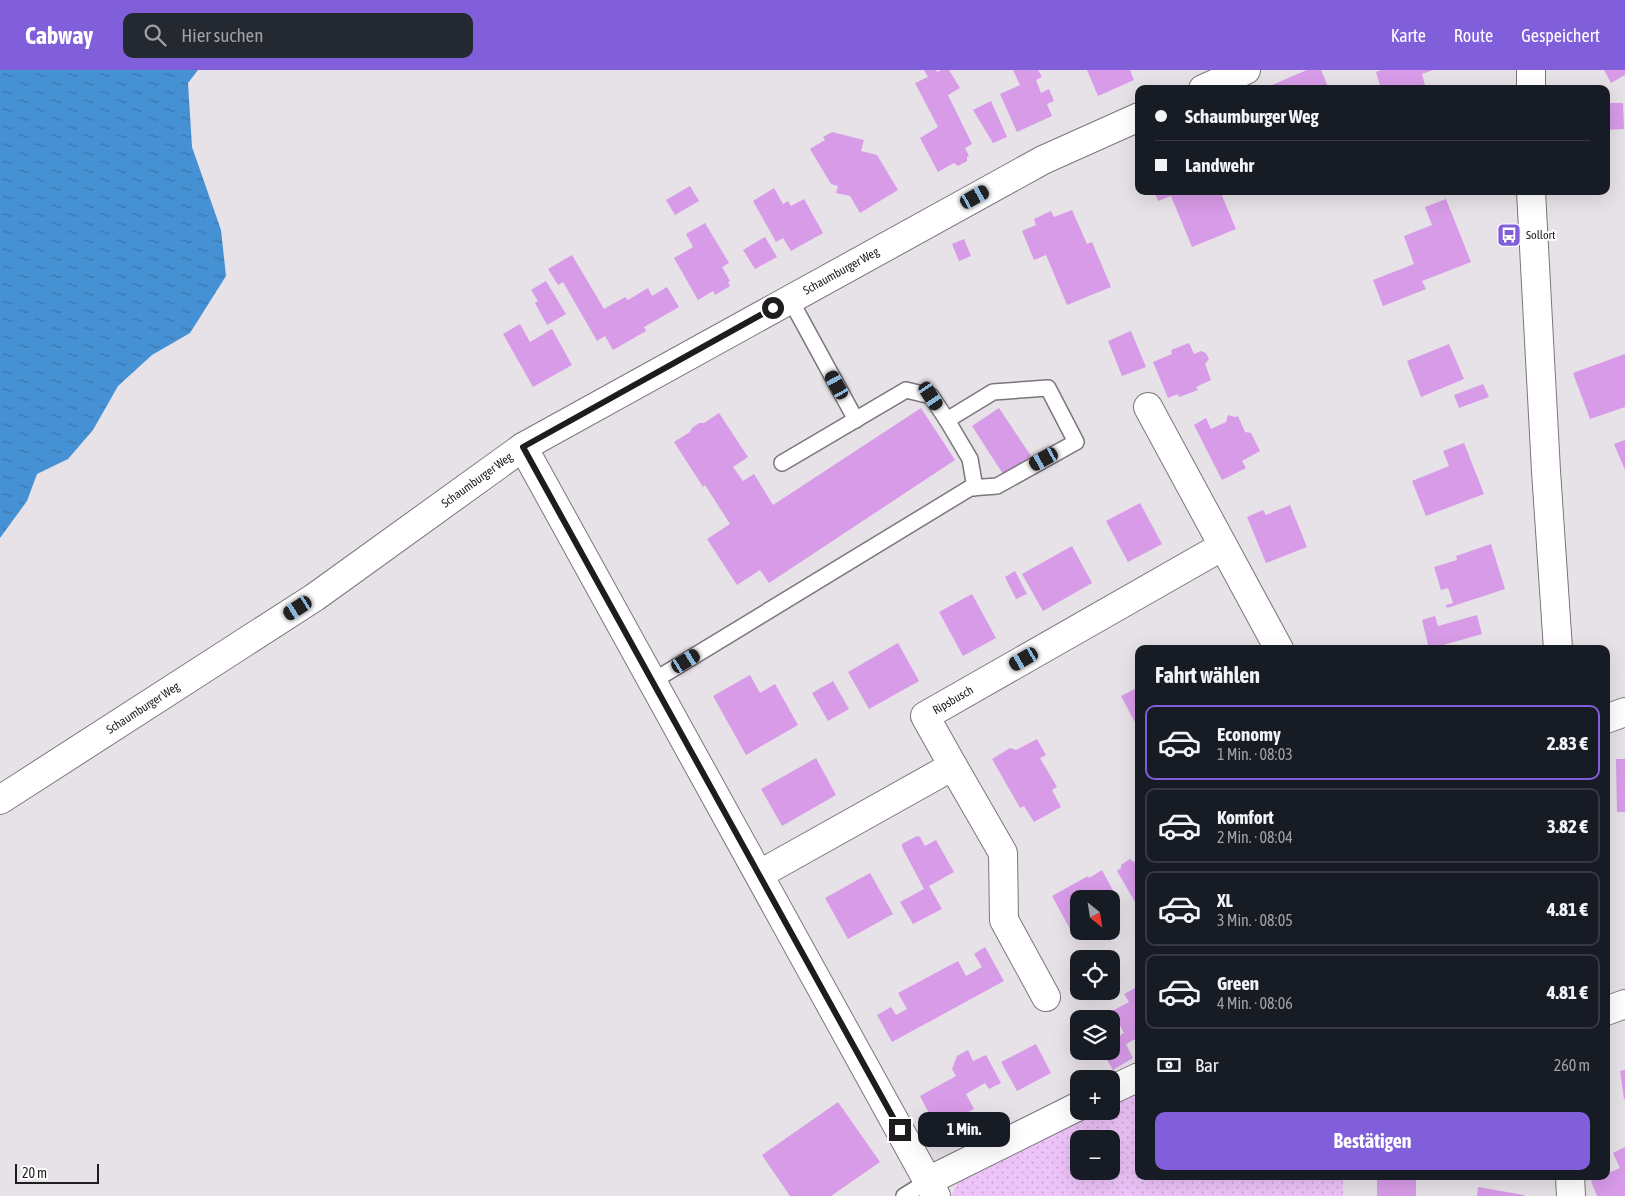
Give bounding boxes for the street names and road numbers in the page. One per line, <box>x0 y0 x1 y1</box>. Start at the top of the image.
street label: Schaumburger Weg <box>801 244 882 298</box>
street label: Schaumburger Weg <box>439 449 516 510</box>
street label: Schaumburger Weg <box>104 679 183 737</box>
street label: Ripsbusch <box>930 683 976 717</box>

